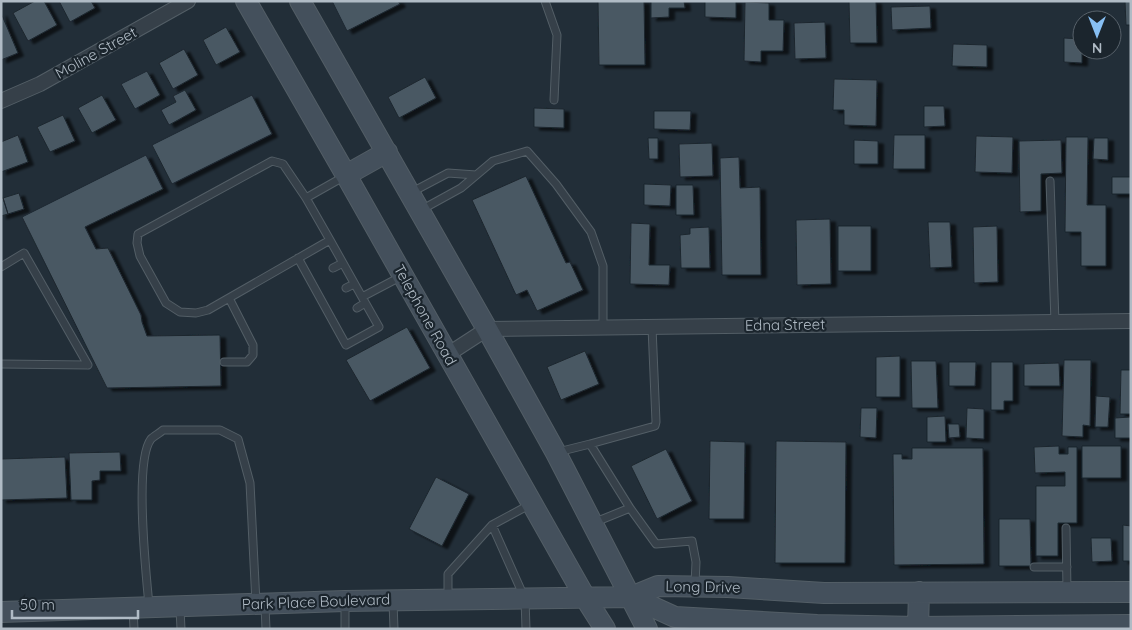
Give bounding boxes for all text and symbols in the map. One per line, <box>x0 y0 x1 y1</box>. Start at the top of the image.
north arrow <box>1072 10 1122 60</box>
street label: Moline Street <box>52 22 140 83</box>
text: N <box>1092 39 1102 57</box>
street label: Telephone Road <box>390 261 461 369</box>
street label: Edna Street <box>745 314 825 335</box>
street label: Long Drive <box>665 576 741 597</box>
scale bar <box>12 588 139 620</box>
street label: Park Place Boulevard <box>242 589 390 614</box>
text: 50 m <box>20 595 55 614</box>

